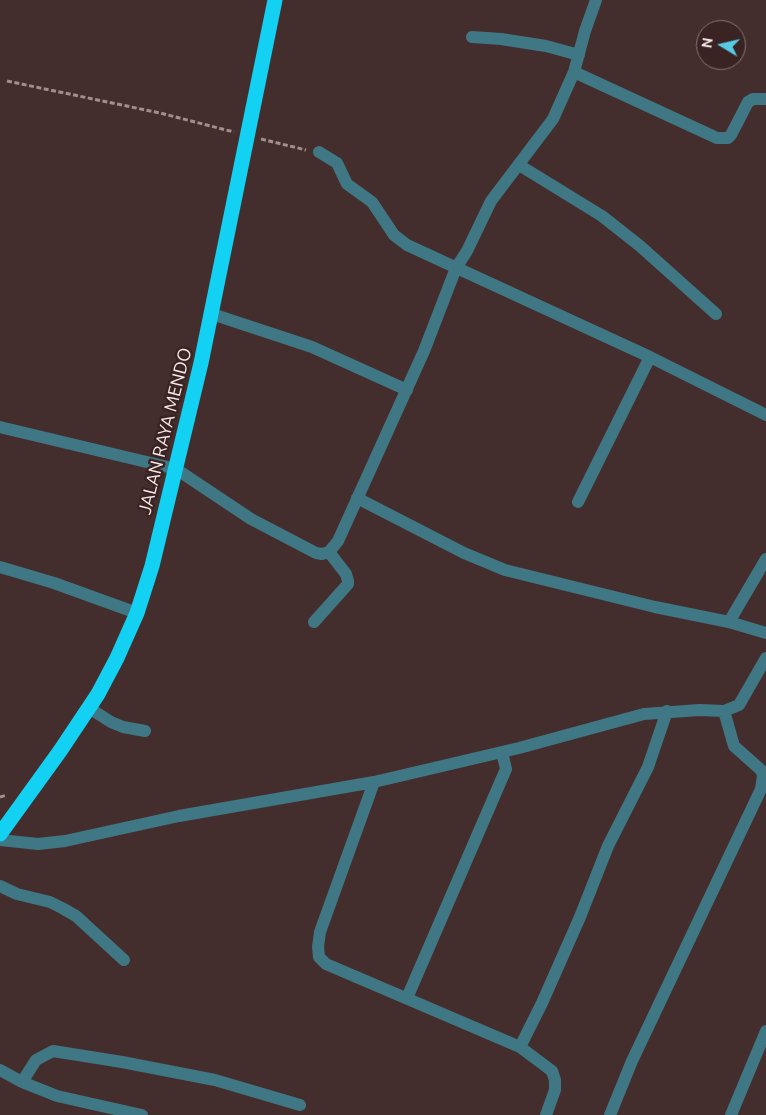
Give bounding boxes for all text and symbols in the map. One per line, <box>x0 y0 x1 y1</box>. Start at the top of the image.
north arrow <box>696 20 746 70</box>
text: N <box>698 36 716 49</box>
street label: JALAN RAYA MENDO <box>134 345 196 517</box>

